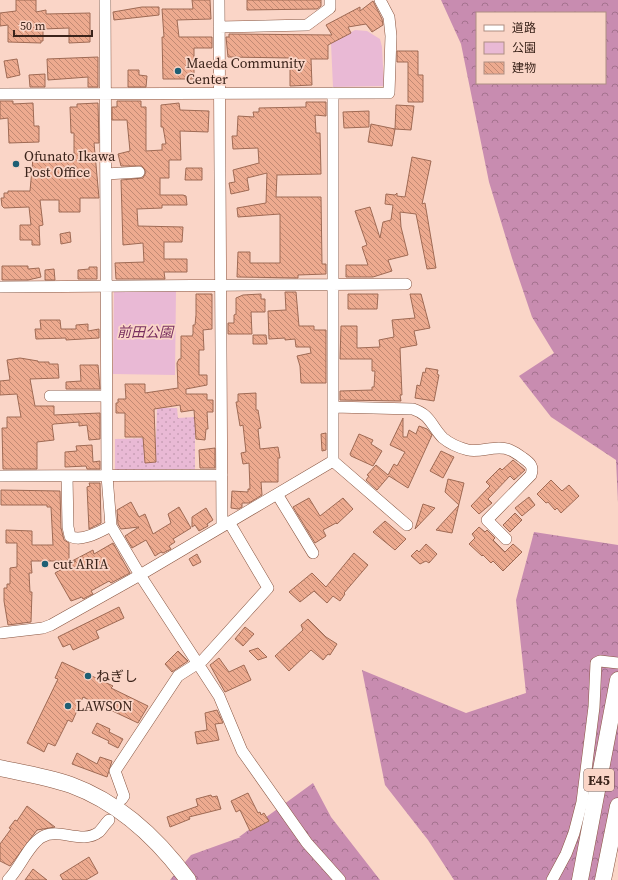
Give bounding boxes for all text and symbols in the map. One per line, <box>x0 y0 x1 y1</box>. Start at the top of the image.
scale bar <box>14 12 92 38</box>
legend <box>476 12 606 84</box>
text: 50 m <box>20 18 46 34</box>
text: 道路 <box>512 20 536 36</box>
text: 公園 <box>512 40 536 56</box>
place label: Maeda Community Center <box>186 53 306 89</box>
text: 建物 <box>512 60 536 76</box>
marker: Maeda Community Center <box>173 66 183 76</box>
place label: Ofunato Ikawa Post Office <box>24 146 116 182</box>
marker: Ofunato Ikawa Post Office <box>11 159 21 169</box>
park label: 前田公園 <box>117 322 175 342</box>
place label: cut ARIA <box>53 554 109 574</box>
marker: cut ARIA <box>40 559 50 569</box>
place label: ねぎし <box>96 666 138 686</box>
marker: ねぎし <box>83 671 93 681</box>
place label: LAWSON <box>76 696 133 716</box>
marker: LAWSON <box>63 701 73 711</box>
road number: E45 <box>584 769 614 791</box>

